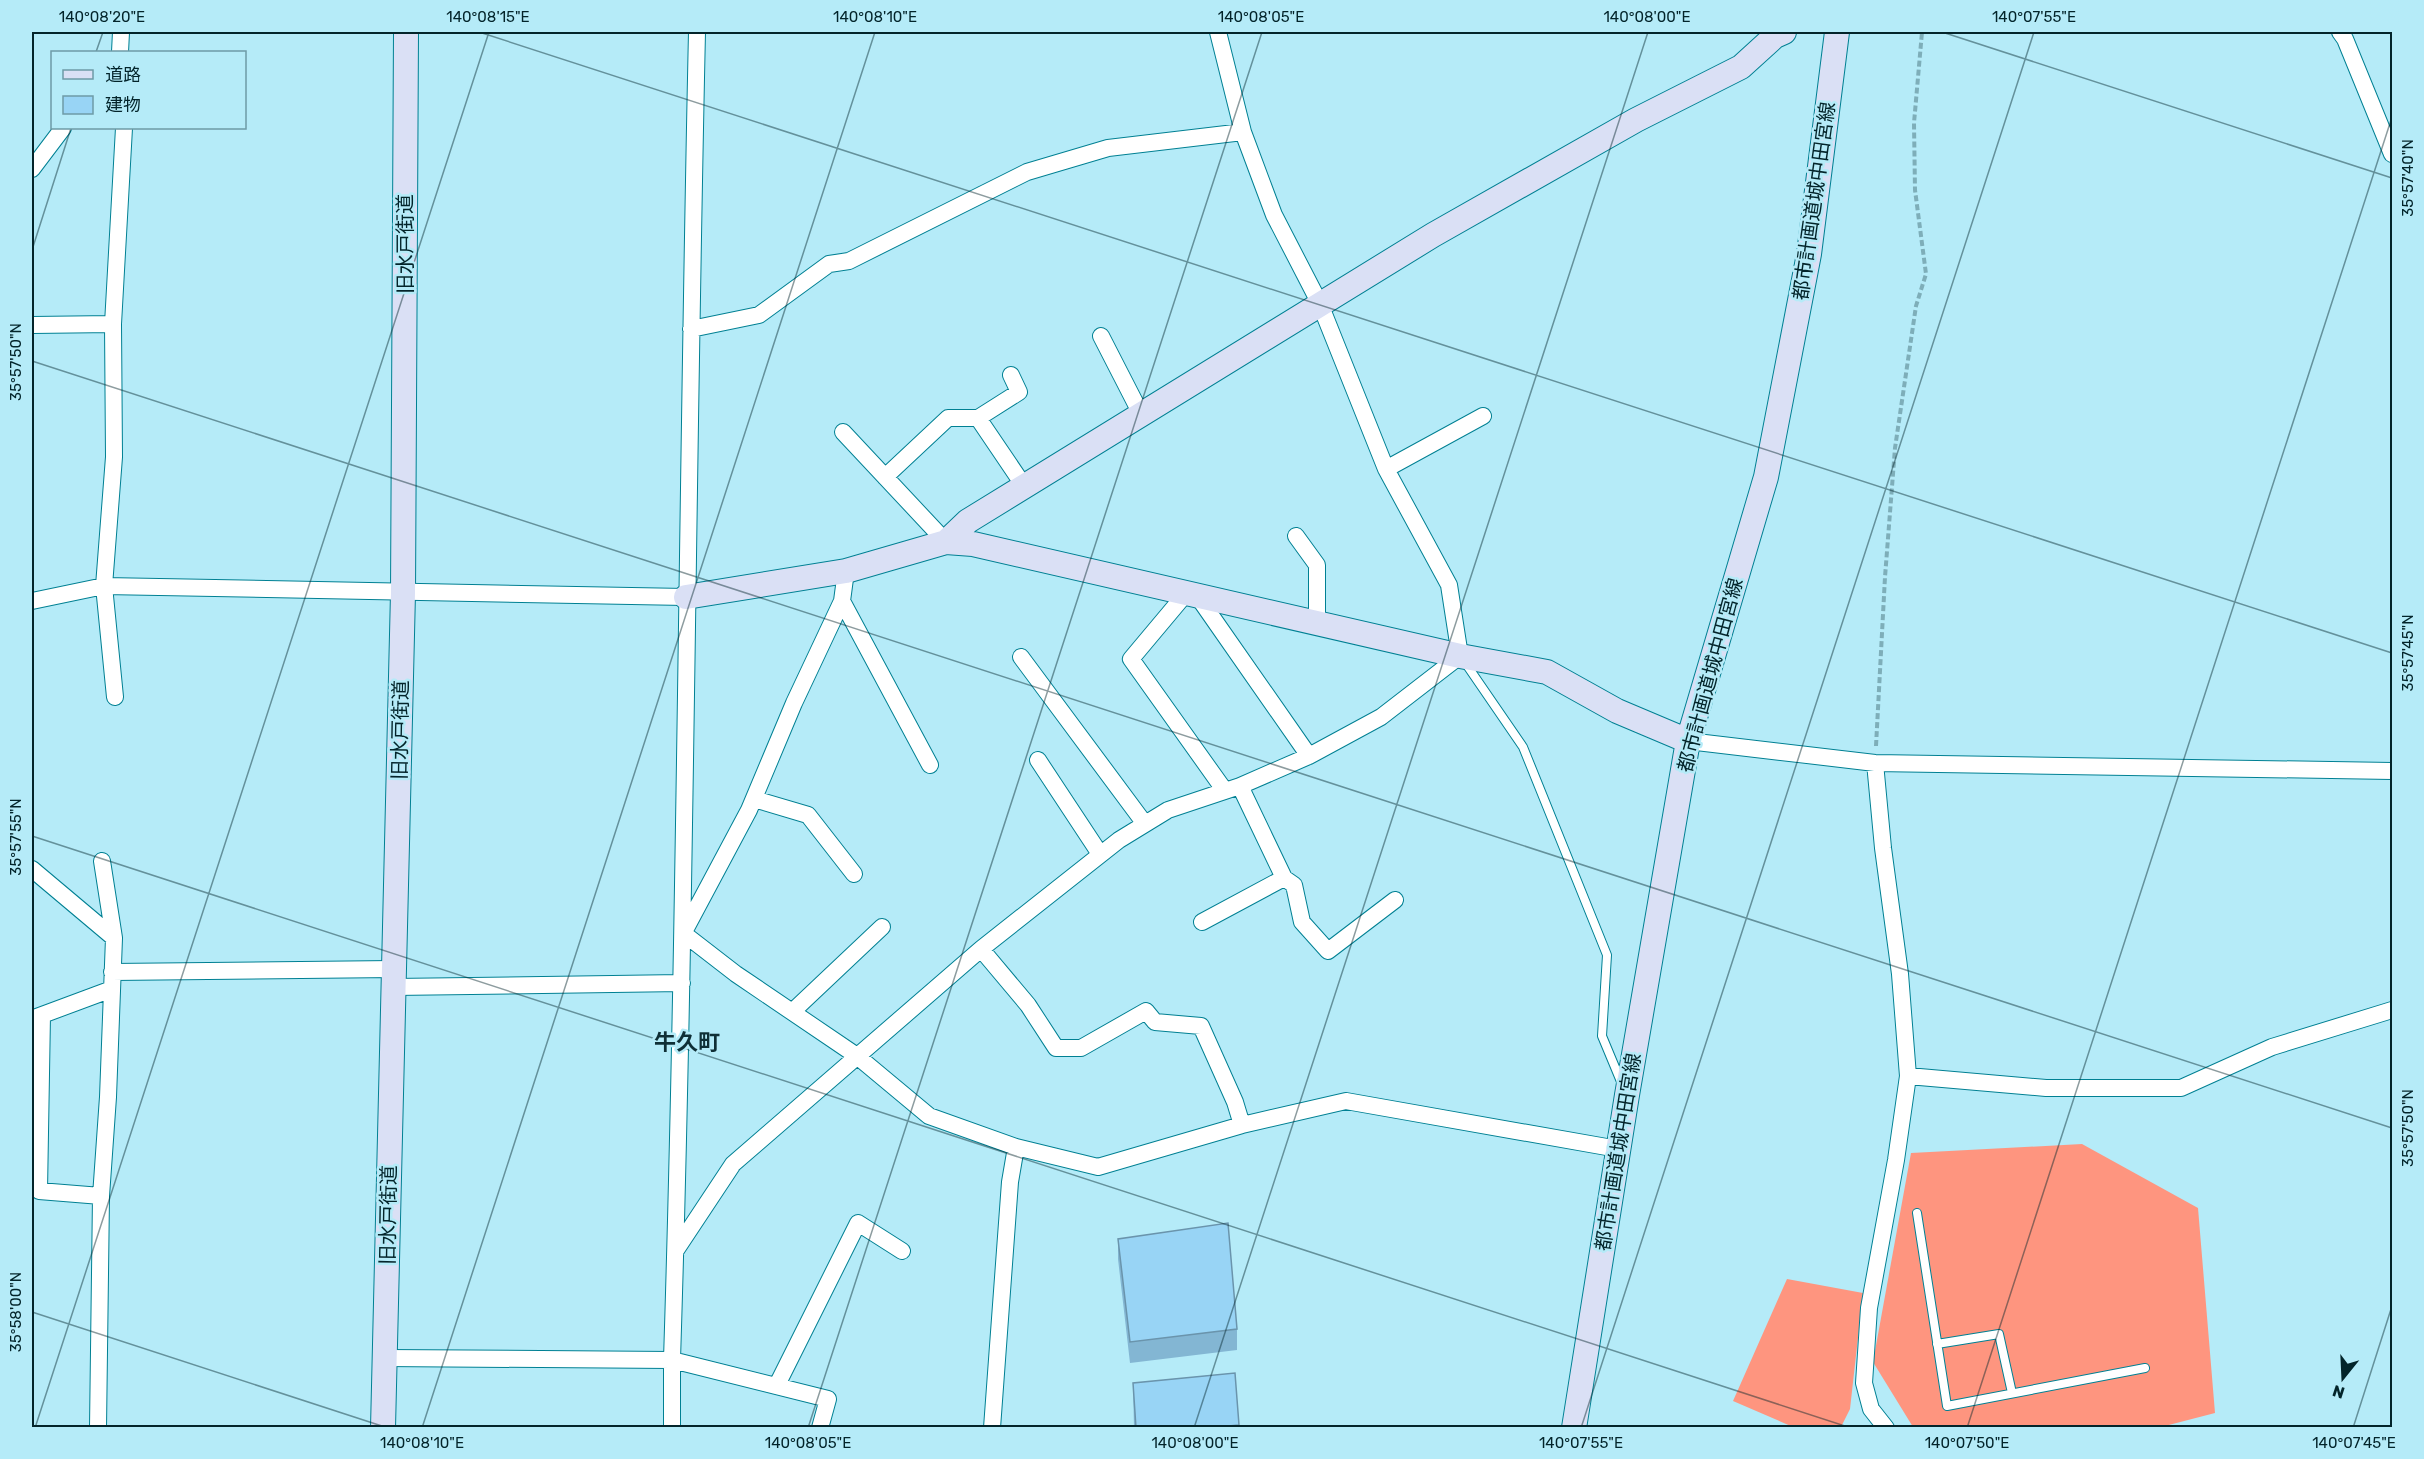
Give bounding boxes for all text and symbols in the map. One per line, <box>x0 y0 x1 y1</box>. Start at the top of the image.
text: 140°08'20"E <box>59 8 145 26</box>
text: 140°08'15"E <box>446 8 530 26</box>
text: 140°08'10"E <box>833 8 917 26</box>
text: 140°08'05"E <box>1218 8 1304 26</box>
text: 140°08'00"E <box>1603 8 1691 26</box>
text: 140°07'55"E <box>1992 8 2076 26</box>
legend <box>51 51 246 129</box>
text: 道路 <box>105 64 141 86</box>
text: 建物 <box>105 94 141 116</box>
street label: 都市計画道城中田宮線 <box>1788 100 1840 302</box>
text: 35°57'40"N <box>2399 139 2417 217</box>
street label: 旧水戸街道 <box>393 194 417 294</box>
text: 35°57'50"N <box>7 323 25 401</box>
street label: 都市計画道城中田宮線 <box>1673 575 1747 775</box>
text: 35°57'45"N <box>2399 614 2417 692</box>
street label: 旧水戸街道 <box>387 680 413 780</box>
text: 35°57'55"N <box>7 798 25 876</box>
district label: 牛久町 <box>654 1029 720 1056</box>
street label: 都市計画道城中田宮線 <box>1591 1051 1645 1253</box>
text: 35°57'50"N <box>2399 1089 2417 1167</box>
street label: 旧水戸街道 <box>375 1165 401 1265</box>
text: 35°58'00"N <box>7 1272 25 1352</box>
north arrow <box>2313 1348 2373 1408</box>
text: N <box>2330 1381 2347 1403</box>
text: 140°08'10"E <box>380 1434 464 1452</box>
text: 140°08'05"E <box>765 1434 851 1452</box>
text: 140°08'00"E <box>1151 1434 1239 1452</box>
text: 140°07'55"E <box>1539 1434 1623 1452</box>
text: 140°07'50"E <box>1925 1434 2009 1452</box>
text: 140°07'45"E <box>2312 1434 2396 1452</box>

